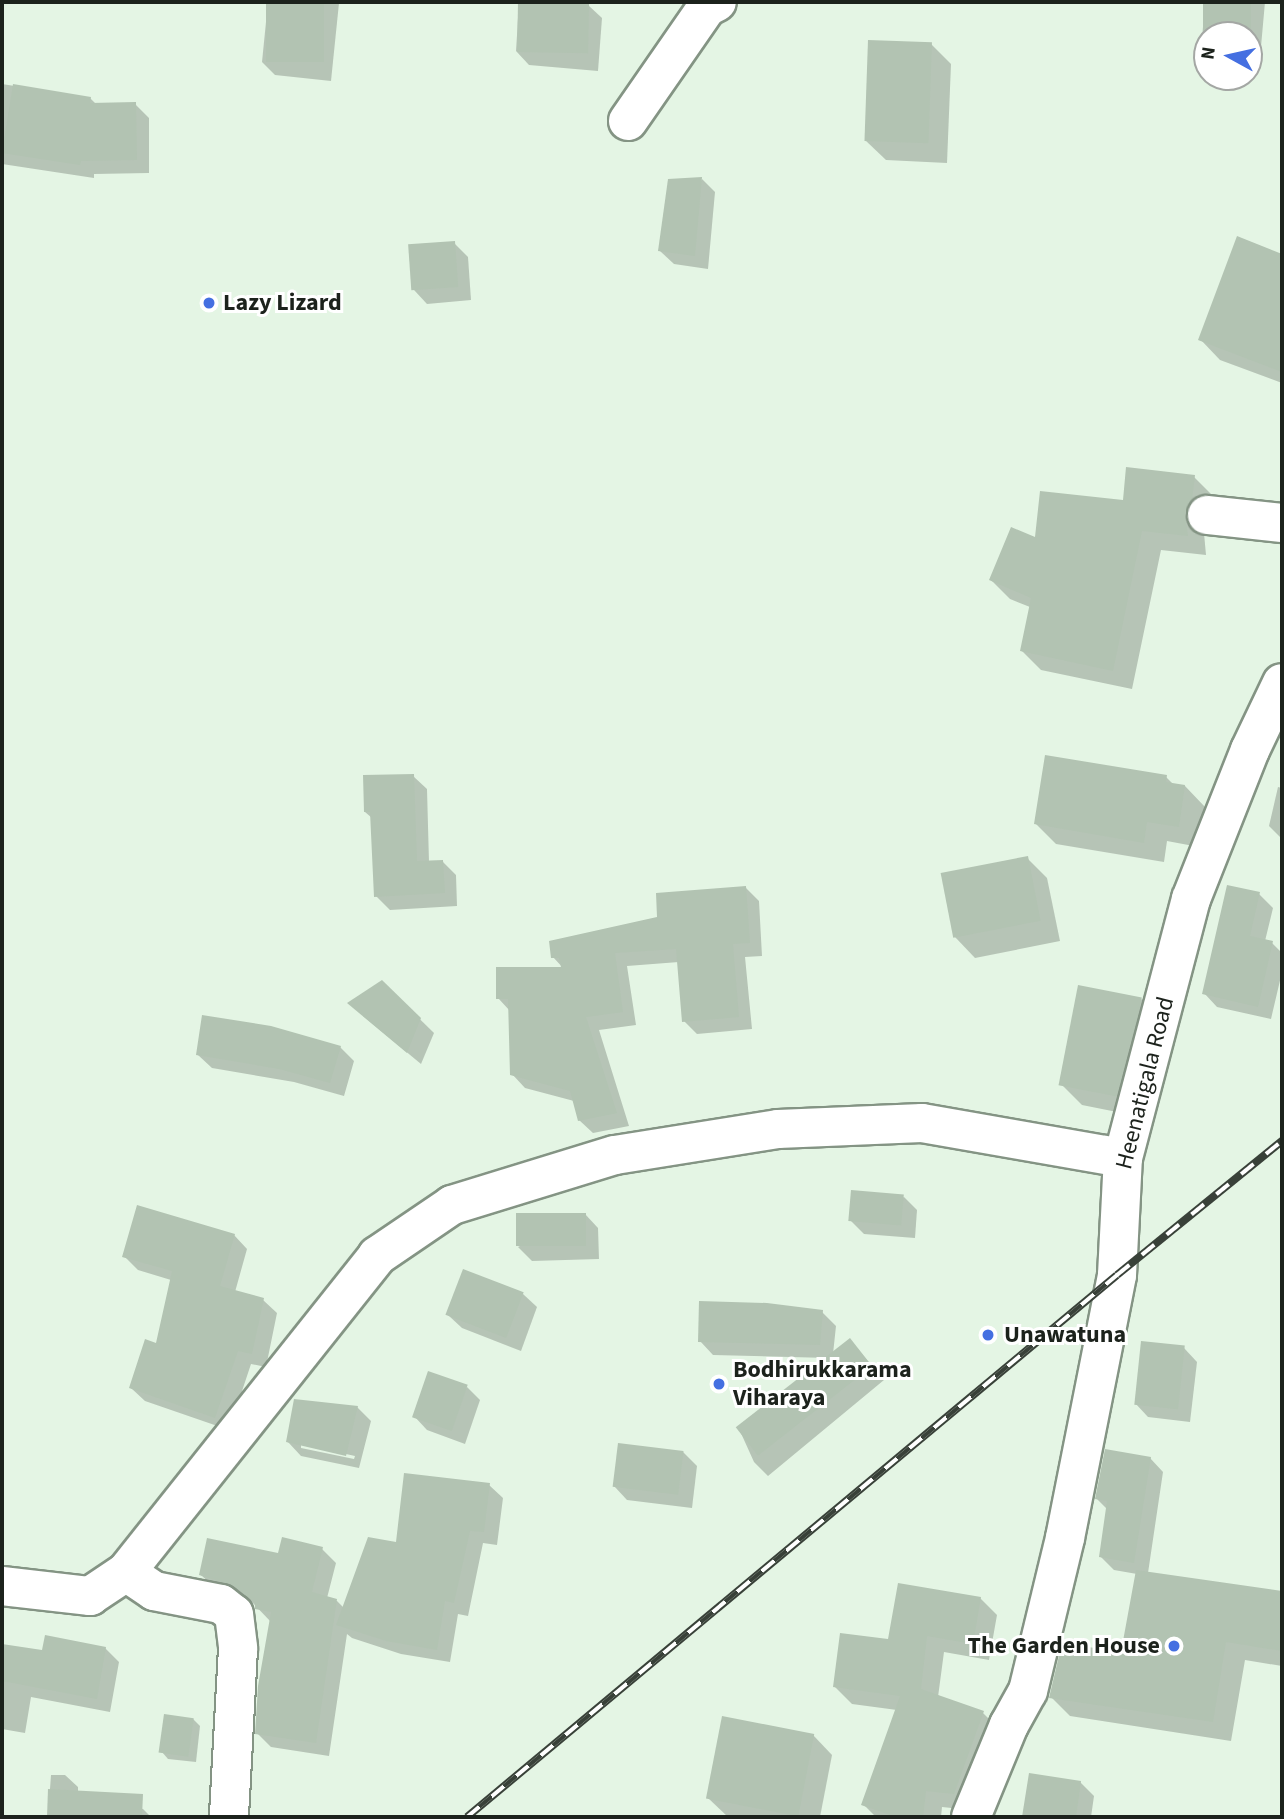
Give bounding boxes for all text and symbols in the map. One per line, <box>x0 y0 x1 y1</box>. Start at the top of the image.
north arrow <box>1193 21 1263 91</box>
text: N <box>1194 45 1223 61</box>
place label: Lazy Lizard <box>223 289 342 317</box>
marker: Lazy Lizard <box>201 295 217 311</box>
street label: Heenatigala Road <box>1110 994 1180 1172</box>
place label: Unawatuna <box>1004 1321 1126 1349</box>
marker: Unawatuna <box>978 1325 998 1345</box>
place label: Bodhirukkarama Viharaya <box>733 1356 912 1412</box>
marker: Bodhirukkarama Viharaya <box>711 1376 727 1392</box>
place label: The Garden House <box>968 1632 1160 1660</box>
marker: The Garden House <box>1166 1638 1182 1654</box>

